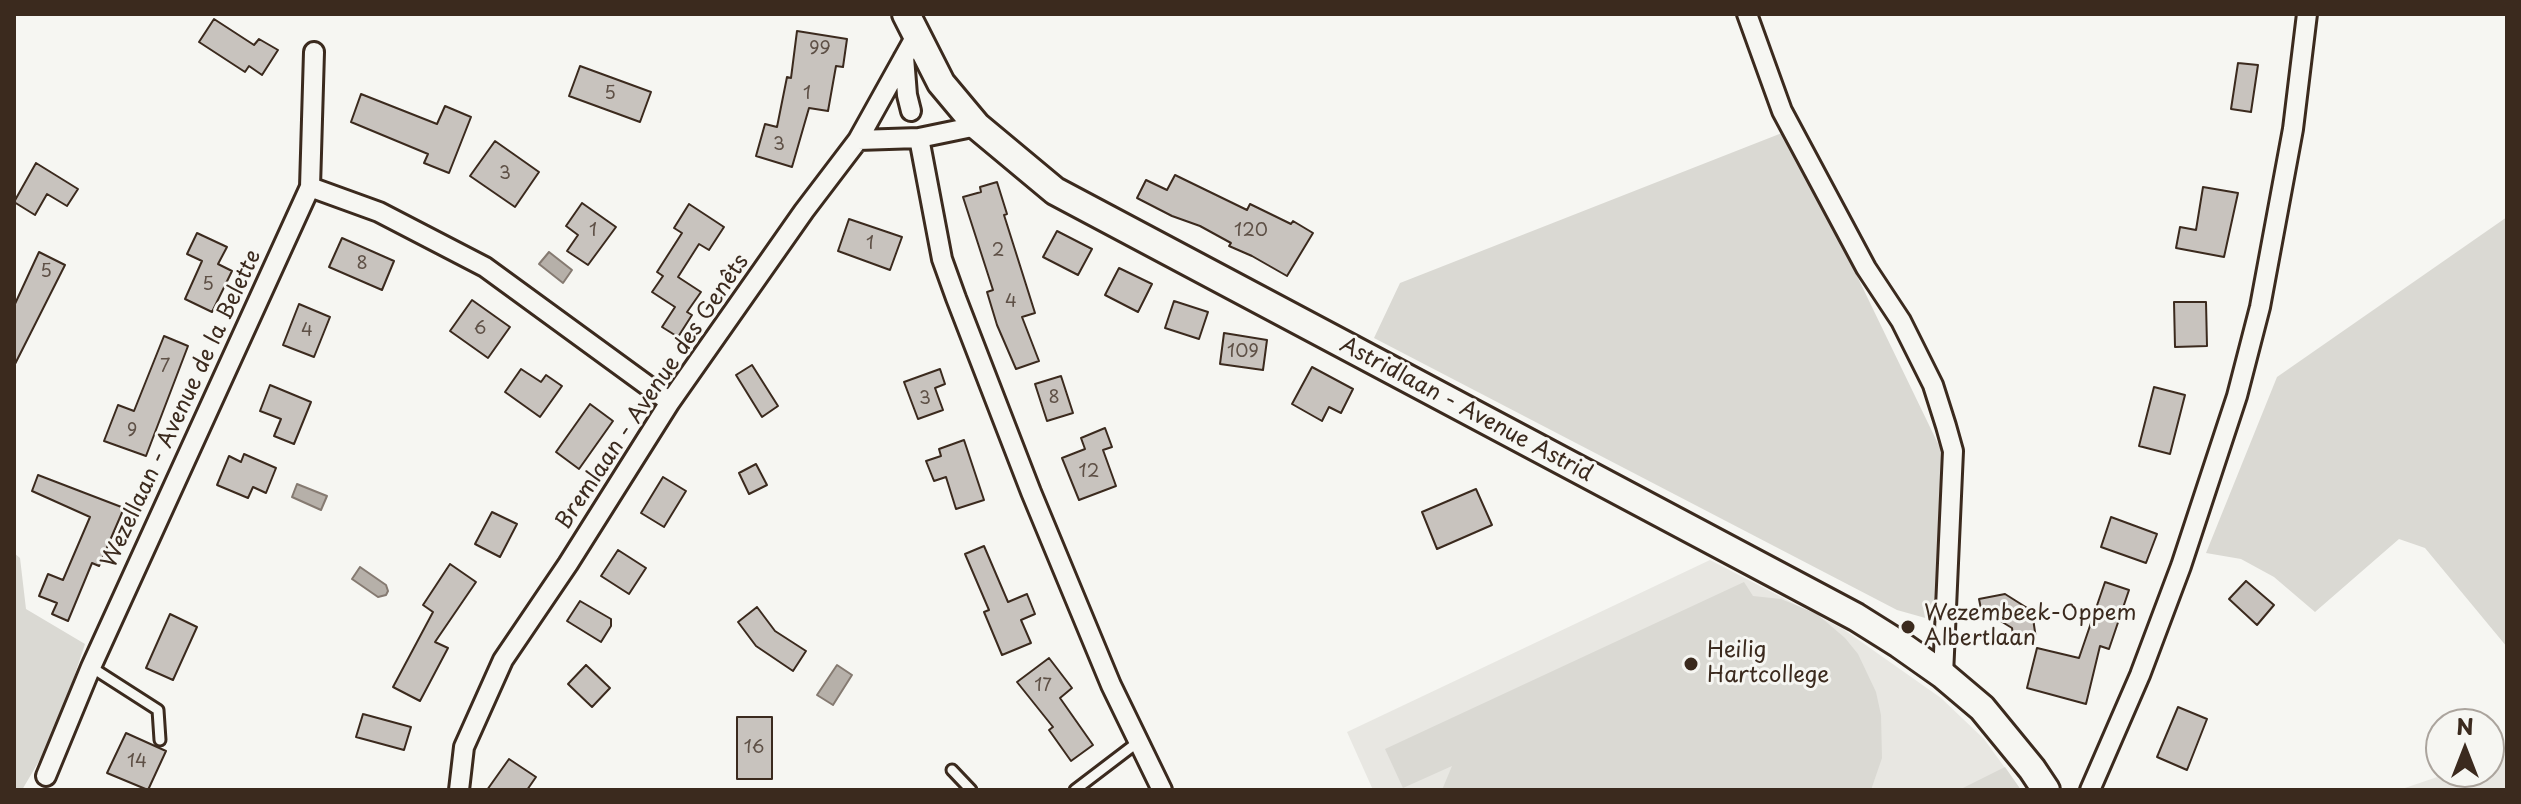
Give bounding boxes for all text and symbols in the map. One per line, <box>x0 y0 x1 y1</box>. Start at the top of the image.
house number: 99 <box>809 38 831 60</box>
house number: 5 <box>604 83 616 105</box>
house number: 1 <box>803 83 811 105</box>
house number: 3 <box>773 134 785 156</box>
house number: 3 <box>499 163 511 185</box>
house number: 1 <box>589 220 597 242</box>
house number: 120 <box>1234 220 1268 242</box>
house number: 1 <box>866 233 874 255</box>
house number: 2 <box>992 240 1004 262</box>
street label: Wezellaan - Avenue de la Belette <box>97 246 267 572</box>
street label: Bremlaan - Avenue des Genêts <box>551 250 755 534</box>
house number: 8 <box>356 253 368 275</box>
house number: 5 <box>40 261 52 283</box>
house number: 5 <box>202 274 214 296</box>
house number: 4 <box>1005 291 1017 313</box>
house number: 6 <box>474 318 486 340</box>
house number: 4 <box>301 320 313 342</box>
street label: Astridlaan - Avenue Astrid <box>1335 332 1597 488</box>
house number: 109 <box>1227 341 1259 363</box>
house number: 7 <box>160 356 170 378</box>
house number: 8 <box>1048 387 1060 409</box>
house number: 3 <box>919 388 931 410</box>
house number: 9 <box>127 420 137 442</box>
house number: 12 <box>1079 461 1099 483</box>
place label: Wezembeek-Oppem Albertlaan <box>1924 601 2136 652</box>
marker: Wezembeek-Oppem Albertlaan <box>1899 618 1917 636</box>
place label: Heilig Hartcollege <box>1707 638 1829 690</box>
marker: Heilig Hartcollege <box>1682 655 1700 673</box>
house number: 17 <box>1034 675 1052 697</box>
north arrow <box>2425 708 2505 788</box>
text: N <box>2456 709 2474 742</box>
house number: 16 <box>744 737 764 759</box>
house number: 14 <box>127 751 147 773</box>

